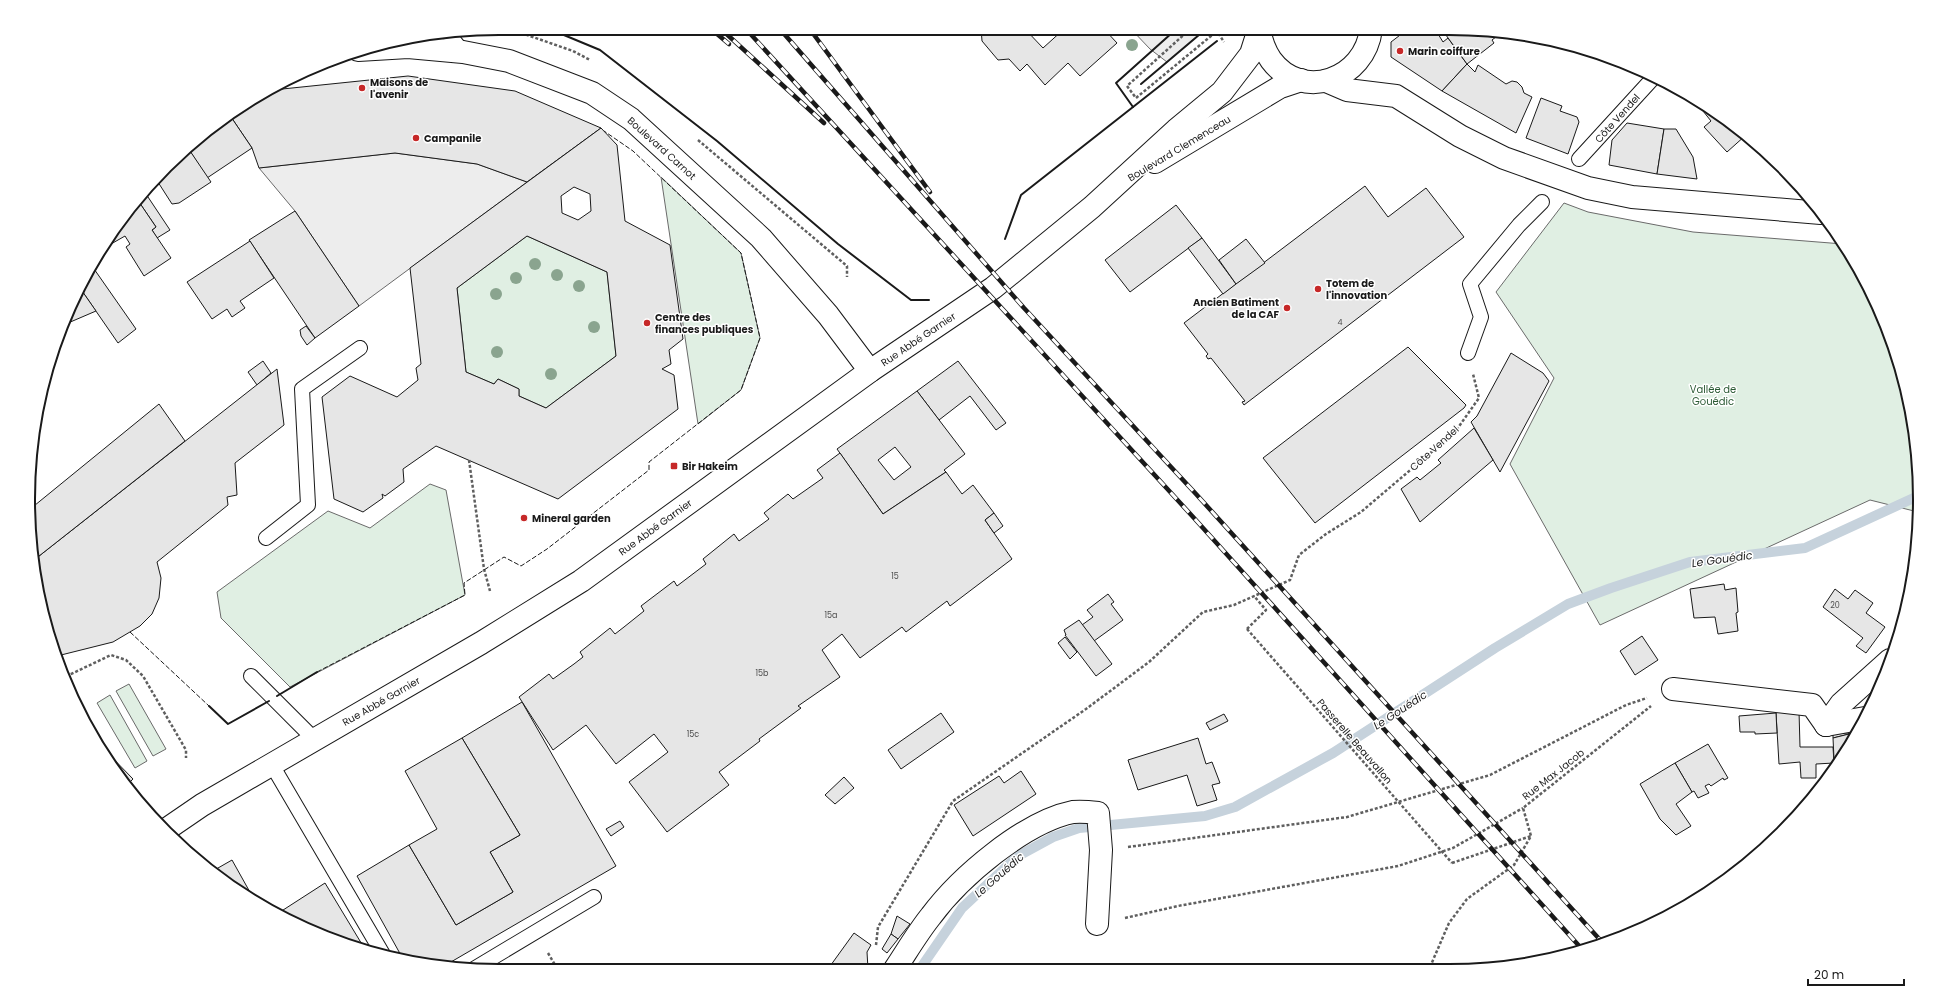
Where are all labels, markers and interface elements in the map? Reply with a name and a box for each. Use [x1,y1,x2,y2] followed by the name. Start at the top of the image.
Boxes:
[1408,44,1480,59] place label: Marin coiffure
[1395,46,1405,56] marker: Marin coiffure
[370,75,428,102] place label: Maisons de l'avenir
[357,83,367,93] marker: Maisons de l'avenir
[1591,90,1643,146] street label: Côte Vendel
[1125,112,1234,185] street label: Boulevard Clemenceau
[624,113,700,184] street label: Boulevard Carnot
[424,131,481,146] place label: Campanile
[411,133,421,143] marker: Campanile
[1326,276,1387,303] place label: Totem de l'innovation
[1313,284,1323,294] marker: Totem de l'innovation
[1193,295,1280,322] place label: Ancien Batiment de la CAF
[1282,303,1292,313] marker: Ancien Batiment de la CAF
[878,309,959,370] street label: Rue Abbé Garnier
[655,310,754,337] place label: Centre des finances publiques
[1337,317,1343,328] house number: 4
[642,318,652,328] marker: Centre des finances publiques
[1690,382,1736,409] park label: Vallée de Gouédic
[1406,422,1462,474] street label: Côte Vendel
[682,459,738,474] place label: Bir Hakeim
[669,461,679,471] marker: Bir Hakeim
[615,495,695,559] street label: Rue Abbé Garnier
[532,511,611,526] place label: Mineral garden
[519,513,529,523] marker: Mineral garden
[1691,547,1754,571] water label: Le Gouédic
[891,571,899,582] house number: 15
[1830,600,1840,611] house number: 20
[825,610,838,621] house number: 15a
[756,668,769,679] house number: 15b
[340,673,423,730] street label: Rue Abbé Garnier
[1370,686,1430,733] water label: Le Gouédic
[1313,695,1396,787] street label: Passerelle Beauvallon
[687,729,699,740] house number: 15c
[1519,745,1588,804] street label: Rue Max Jacob
[971,849,1028,901] water label: Le Gouédic
[1808,961,1904,987] scale bar
[1814,966,1844,983] text: 20 m

